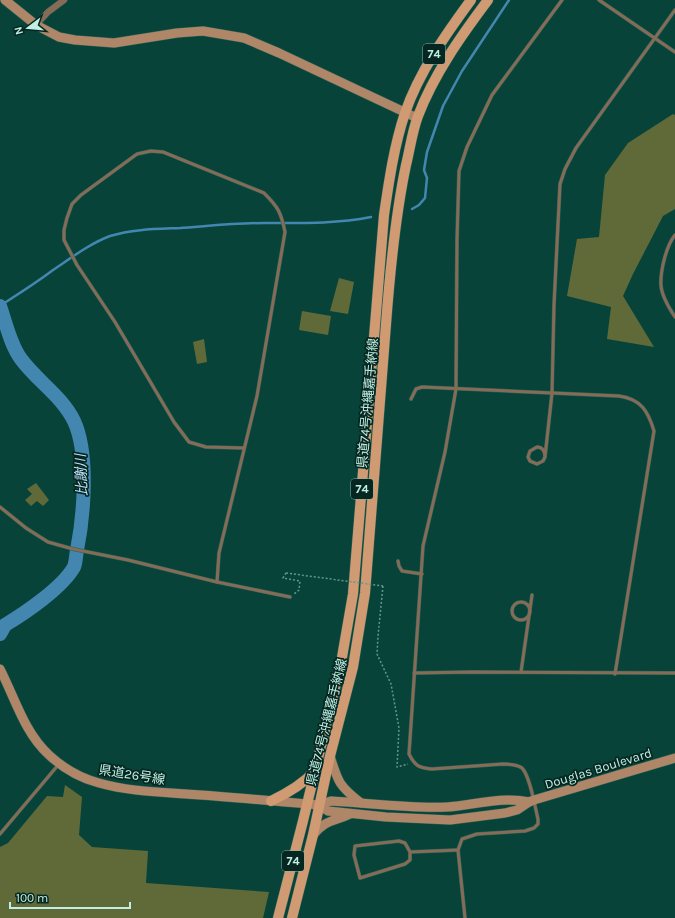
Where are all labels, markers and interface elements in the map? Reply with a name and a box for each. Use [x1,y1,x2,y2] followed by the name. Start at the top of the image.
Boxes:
[8,8,48,48] north arrow
[12,25,26,36] text: N
[423,44,445,64] road number: 74
[354,337,381,469] street label: 県道74号沖縄嘉手納線
[72,452,91,496] water label: 比謝川
[351,479,373,499] road number: 74
[303,657,350,787] street label: 県道74号沖縄嘉手納線
[543,745,653,792] street label: Douglas Boulevard
[98,762,166,787] street label: 県道26号線
[282,851,304,871] road number: 74
[10,884,130,910] scale bar
[16,891,48,905] text: 100 m

